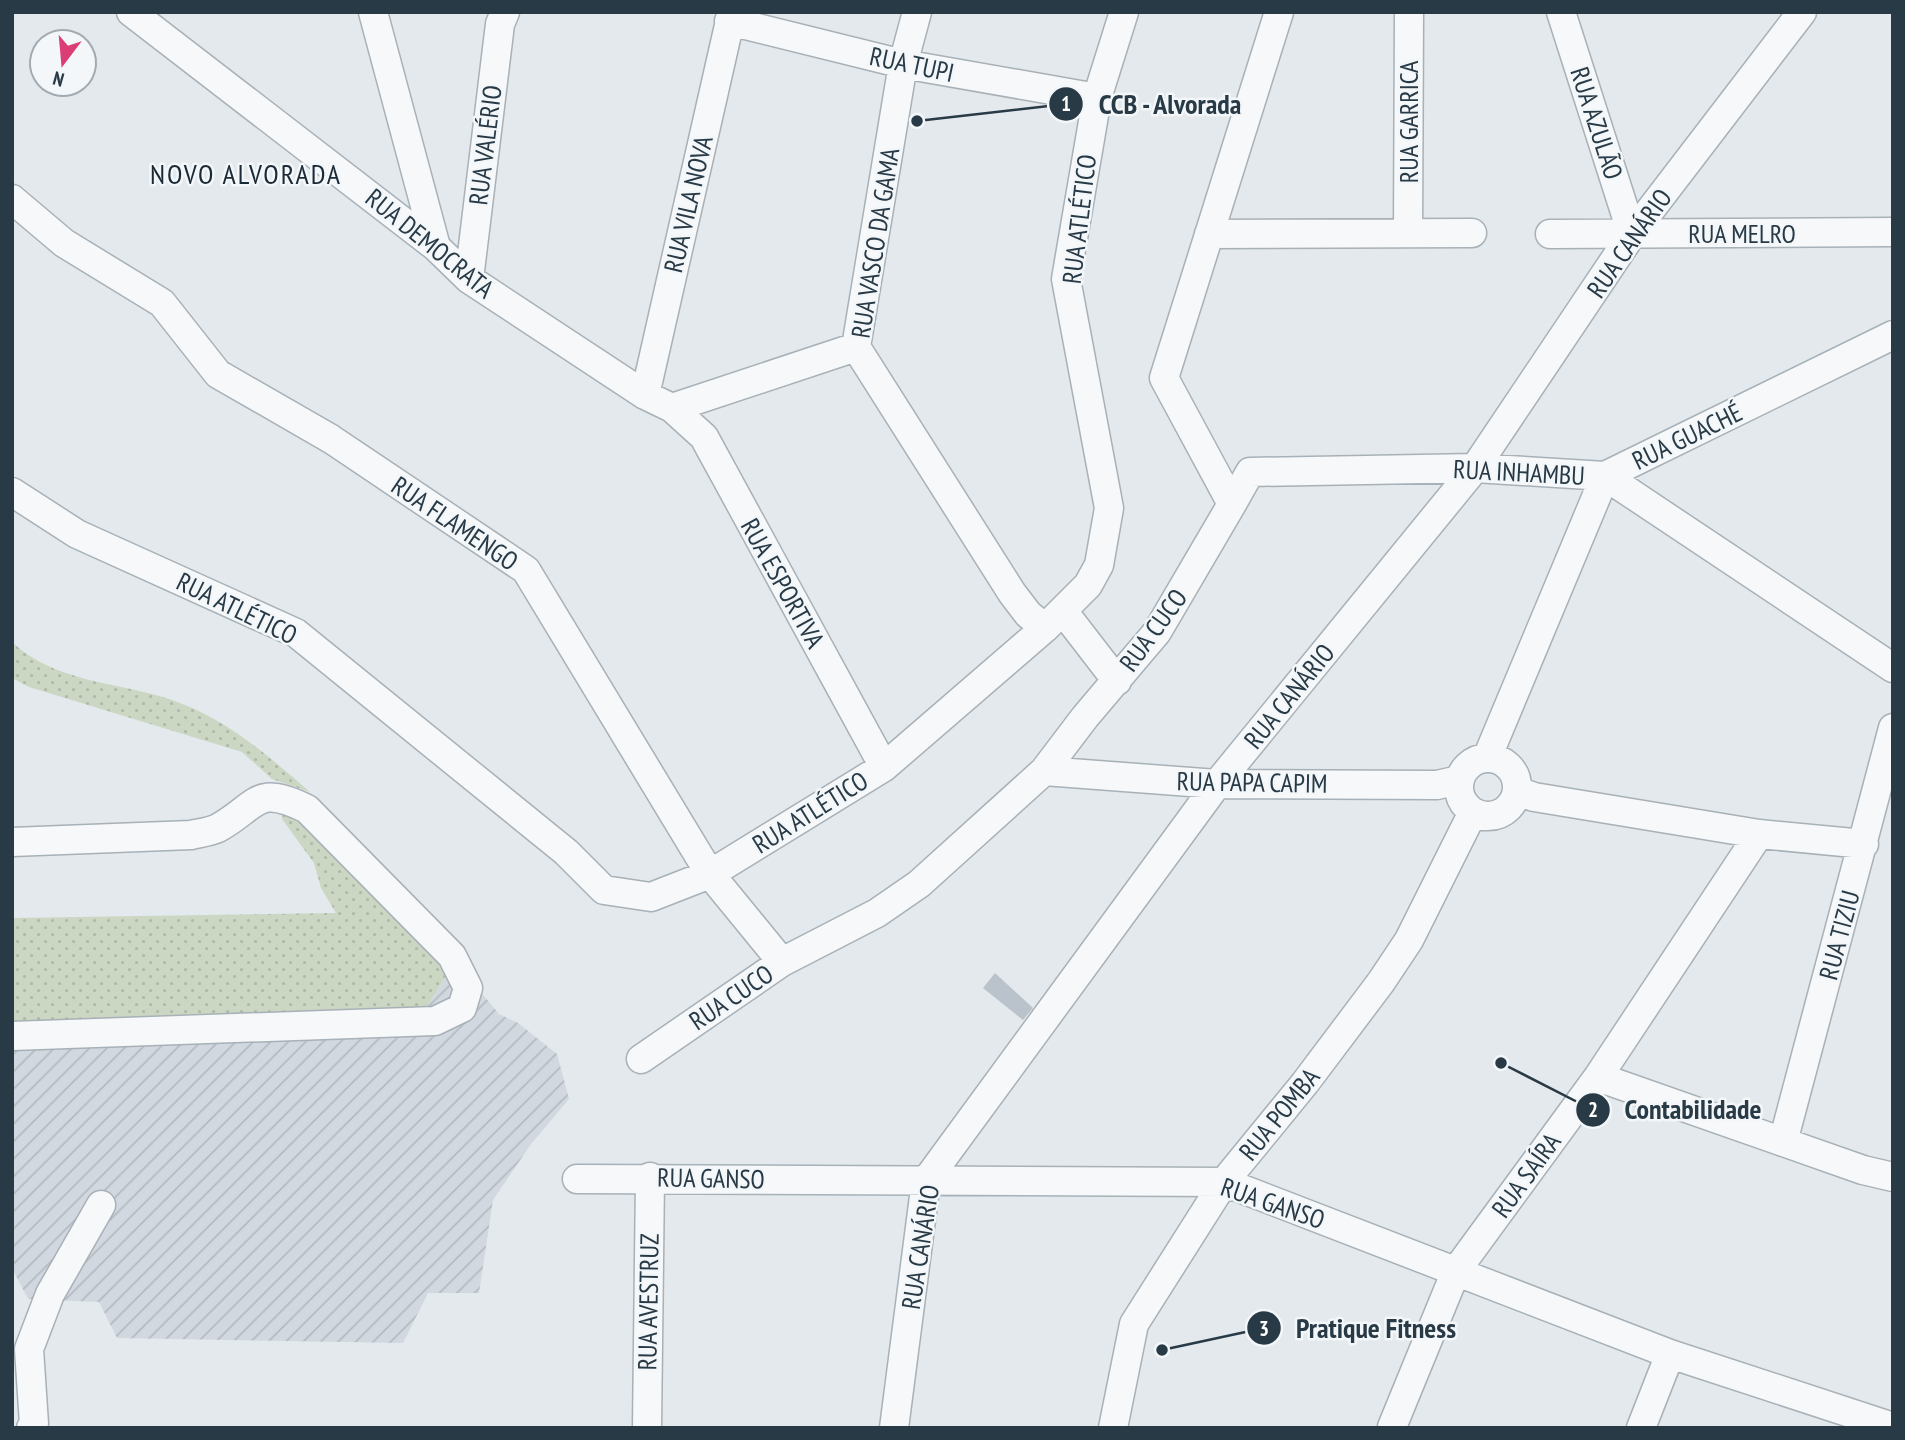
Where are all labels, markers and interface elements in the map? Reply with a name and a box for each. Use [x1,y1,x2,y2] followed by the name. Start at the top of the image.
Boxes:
[28,28,98,98] north arrow
[867,39,957,89] street label: RUA TUPI
[1392,60,1425,183] street label: RUA GARRICA
[1563,63,1631,183] street label: RUA AZULÃO
[50,66,67,92] text: N
[1048,79,1258,128] callout: CCB - Alvorada
[461,83,509,207] street label: RUA VALÉRIO
[1099,85,1241,122] text: CCB - Alvorada
[1061,90,1071,117] text: 1
[656,132,720,276] street label: RUA VILA NOVA
[844,145,906,340] street label: RUA VASCO DA GAMA
[1055,152,1103,286] street label: RUA ATLÉTICO
[150,155,342,192] district label: NOVO ALVORADA
[359,181,501,305] street label: RUA DEMOCRATA
[1579,182,1679,304] street label: RUA CANÁRIO
[1688,217,1796,250] street label: RUA MELRO
[1627,395,1747,477] street label: RUA GUACHÉ
[1452,452,1586,492] street label: RUA INHAMBU
[385,469,525,577] street label: RUA FLAMENGO
[734,512,832,654] street label: RUA ESPORTIVA
[171,565,303,651] street label: RUA ATLÉTICO
[1112,582,1194,678] street label: RUA CUCO
[1237,637,1341,755] street label: RUA CANÁRIO
[746,764,874,860] street label: RUA ATLÉTICO
[1176,764,1328,800] street label: RUA PAPA CAPIM
[1811,887,1867,983] street label: RUA TIZIU
[683,957,779,1037] street label: RUA CUCO
[1232,1060,1327,1167] street label: RUA POMBA
[1576,1085,1776,1134] callout: Contabilidade
[1624,1090,1762,1127] text: Contabilidade
[1588,1096,1598,1123] text: 2
[1484,1126,1568,1224] street label: RUA SAÍRA
[657,1161,765,1195] street label: RUA GANSO
[1217,1170,1329,1236] street label: RUA GANSO
[894,1182,946,1312] street label: RUA CANÁRIO
[630,1233,666,1371] street label: RUA AVESTRUZ
[1247,1304,1470,1353] callout: Pratique Fitness
[1296,1309,1456,1346] text: Pratique Fitness
[1259,1315,1269,1342] text: 3

